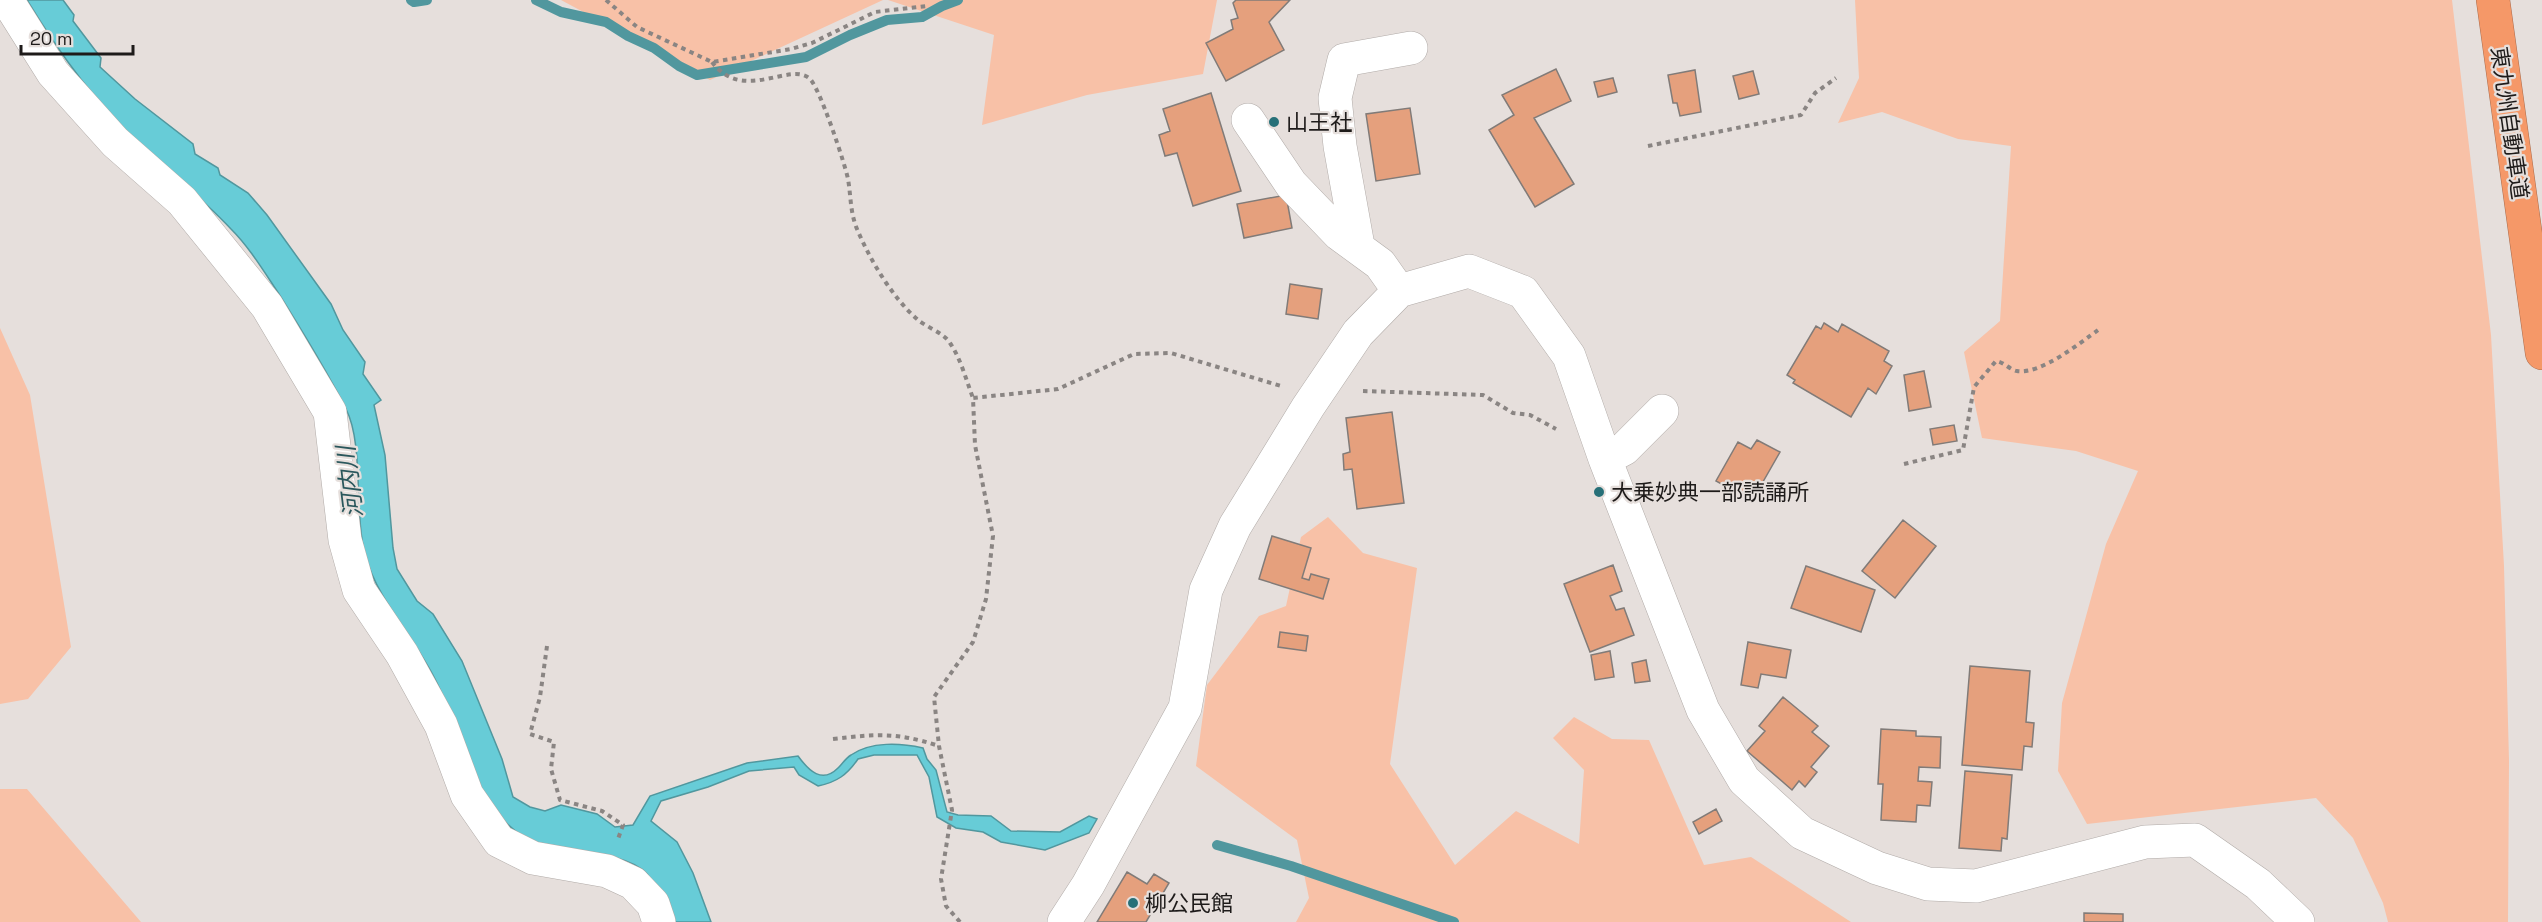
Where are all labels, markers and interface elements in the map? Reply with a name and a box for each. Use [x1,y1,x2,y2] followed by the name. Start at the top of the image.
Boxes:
[21,18,134,56] scale bar
[30,27,73,50] text: 20 m
[2485,45,2535,201] street label: 東九州自動車道
[1286,108,1352,136] place label: 山王社
[1267,115,1281,129] marker: 山王社
[329,441,369,520] water label: 河内川
[1611,478,1809,506] place label: 大乗妙典一部読誦所
[1592,485,1606,499] marker: 大乗妙典一部読誦所
[1145,889,1233,917] place label: 柳公民館
[1126,896,1140,910] marker: 柳公民館

